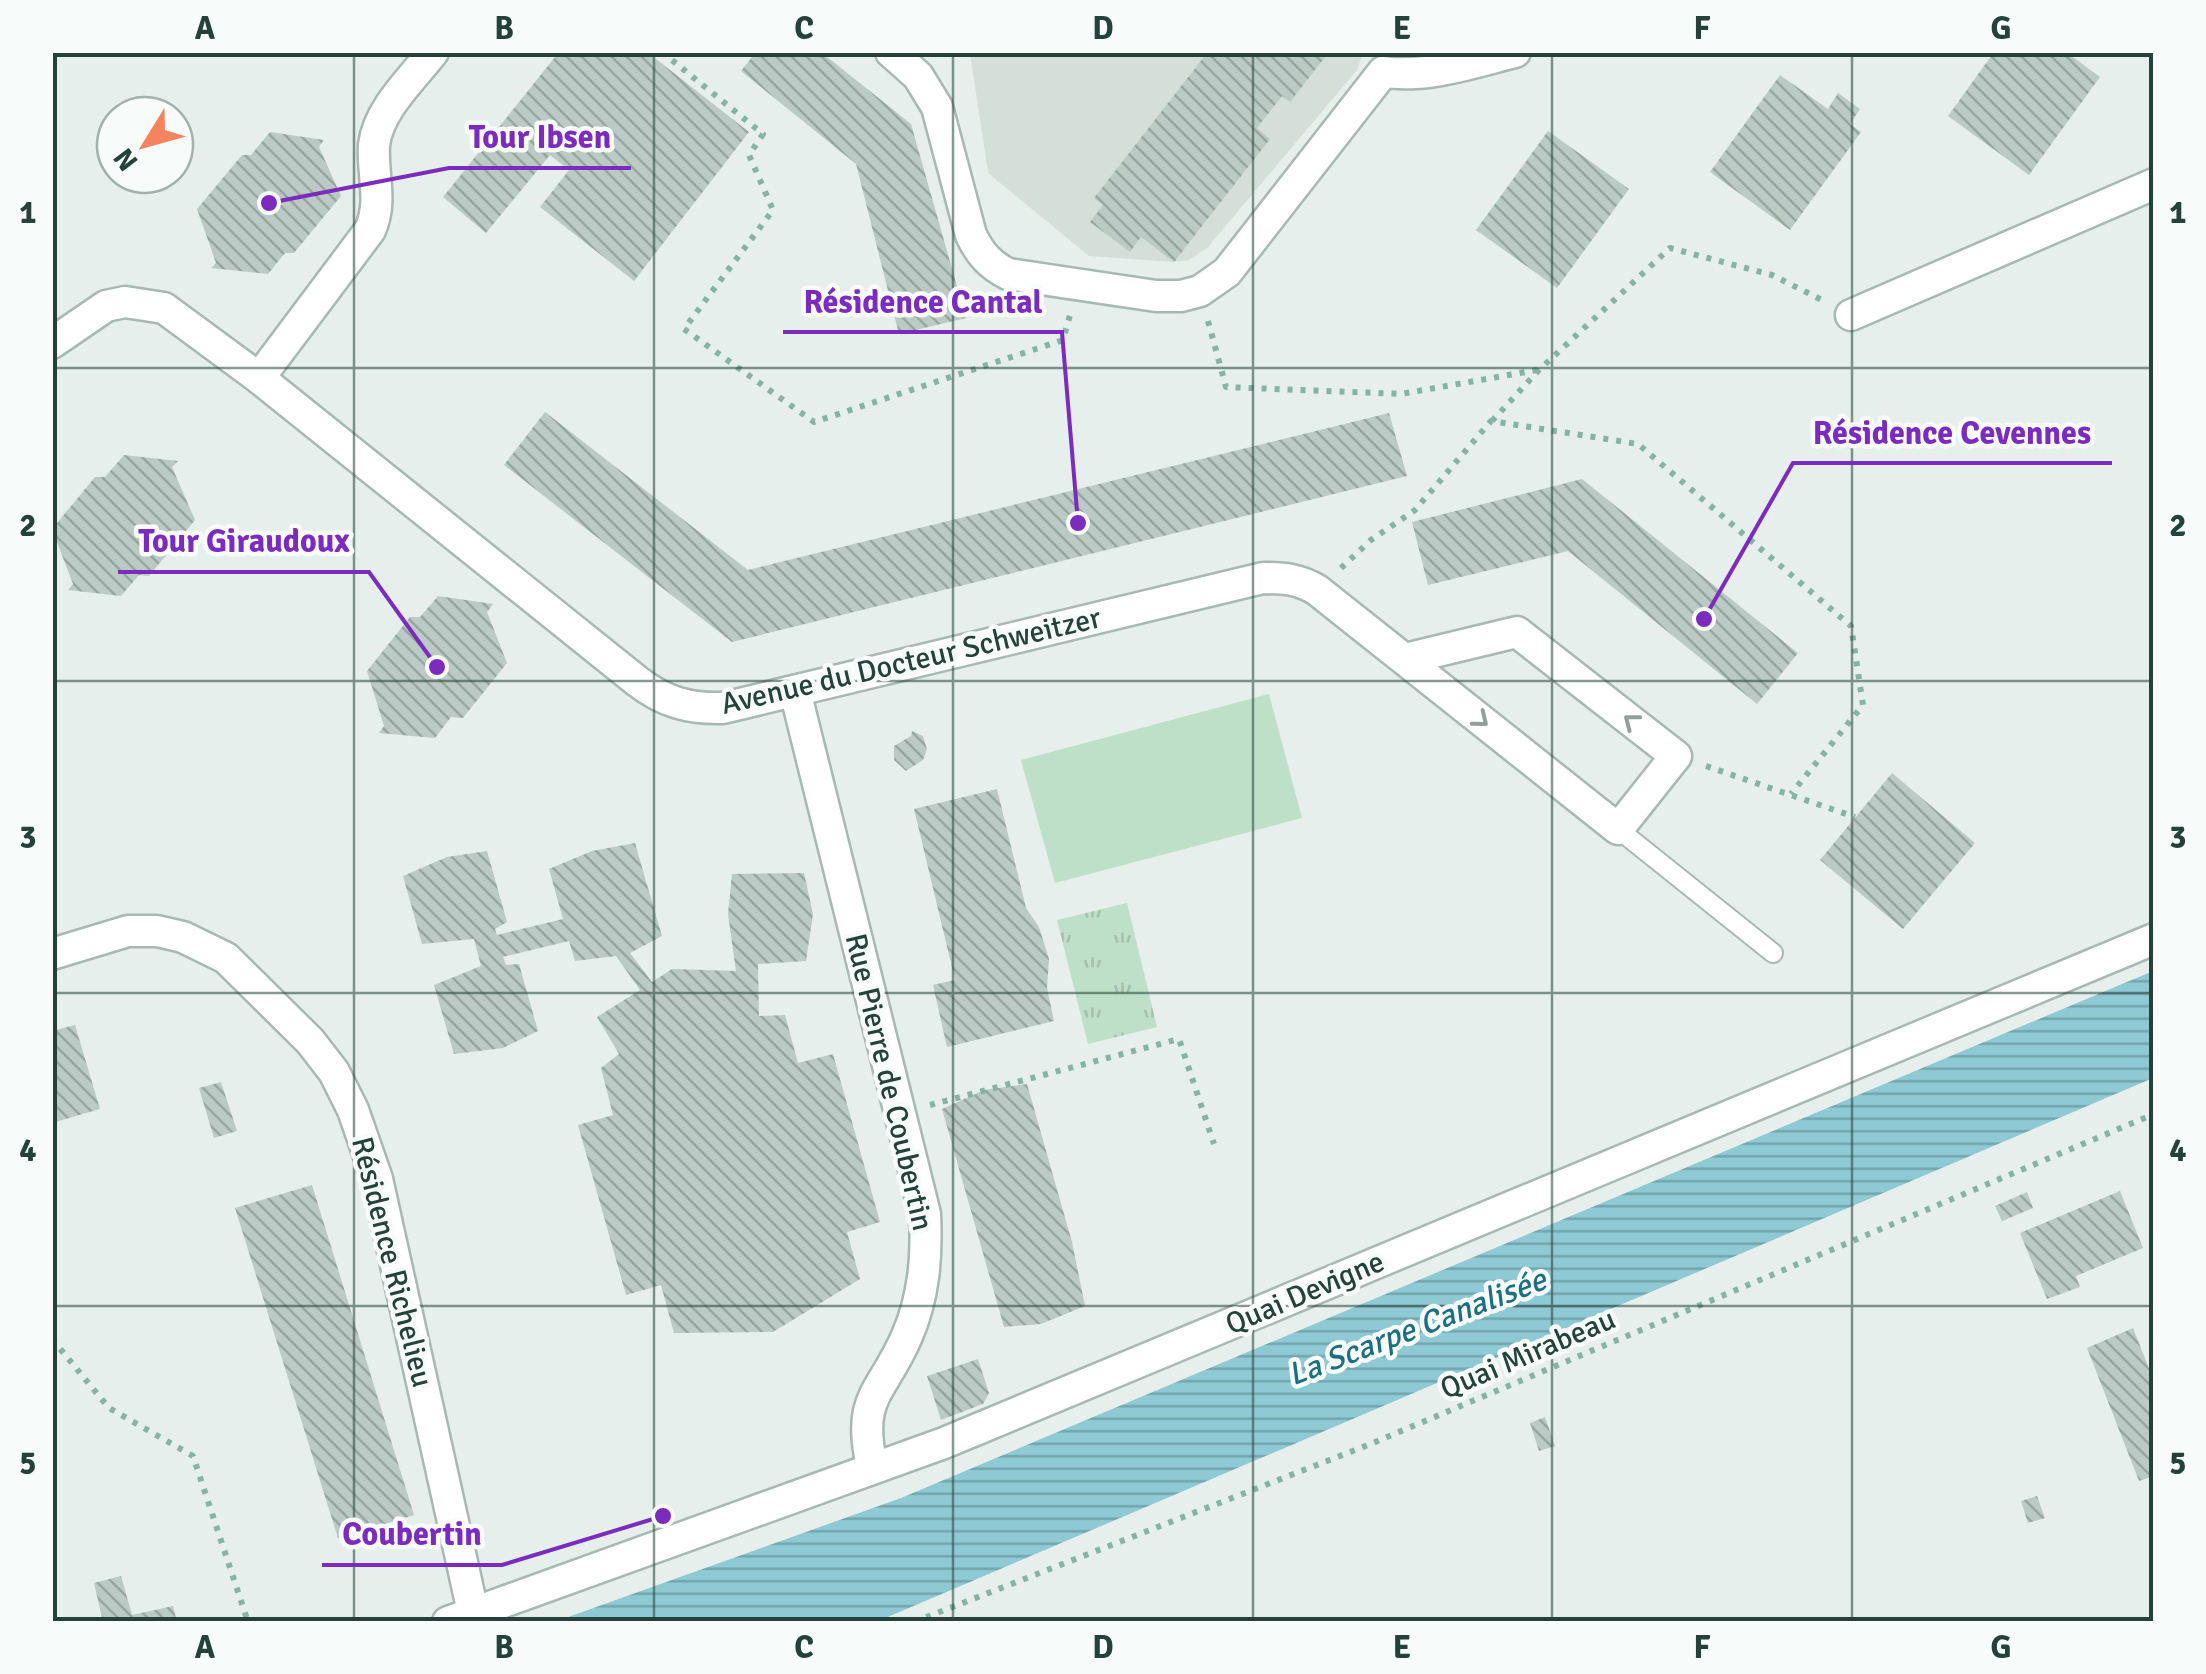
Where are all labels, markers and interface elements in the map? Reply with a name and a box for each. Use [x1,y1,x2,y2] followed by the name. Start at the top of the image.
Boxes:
[195,9,216,48] text: A
[494,9,514,48] text: B
[794,9,814,48] text: C
[1092,9,1114,48] text: D
[1393,9,1411,48] text: E
[1693,9,1711,48] text: F
[1991,9,2011,48] text: G
[95,95,195,195] north arrow
[449,106,631,168] callout: Tour Ibsen
[469,118,611,157] text: Tour Ibsen
[106,141,145,177] text: N
[19,193,37,232] text: 1
[2169,193,2187,232] text: 1
[783,270,1062,332] callout: Résidence Cantal
[803,283,1043,322] text: Résidence Cantal
[1793,401,2112,463] callout: Résidence Cevennes
[1813,414,2091,453] text: Résidence Cevennes
[19,506,37,545] text: 2
[2169,506,2187,545] text: 2
[118,510,369,572] callout: Tour Giraudoux
[138,522,350,561] text: Tour Giraudoux
[717,599,1105,723] street label: Avenue du Docteur Schweitzer
[1470,708,1488,726] one-way arrow
[1624,715,1642,733] one-way arrow
[19,818,37,857] text: 3
[2169,818,2187,857] text: 3
[837,930,941,1234] street label: Rue Pierre de Coubertin
[19,1131,37,1170] text: 4
[2169,1131,2187,1170] text: 4
[343,1133,441,1391] street label: Résidence Richelieu
[1220,1243,1390,1343] street label: Quai Devigne
[1282,1259,1553,1394] water label: La Scarpe Canalisée
[1435,1300,1621,1408] street label: Quai Mirabeau
[19,1444,37,1483] text: 5
[2169,1444,2187,1483] text: 5
[322,1503,502,1565] callout: Coubertin
[342,1515,482,1554] text: Coubertin
[195,1628,216,1667] text: A
[494,1628,514,1667] text: B
[794,1628,814,1667] text: C
[1092,1628,1114,1667] text: D
[1393,1628,1411,1667] text: E
[1693,1628,1711,1667] text: F
[1991,1628,2011,1667] text: G

